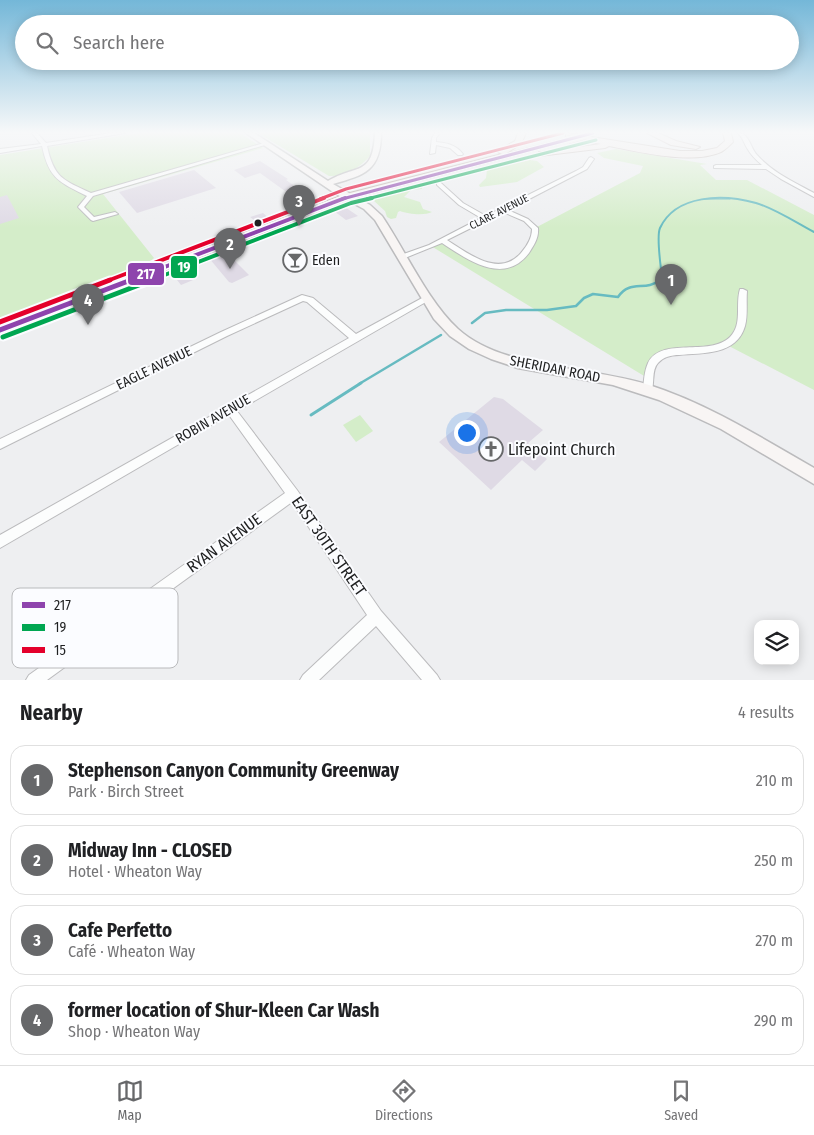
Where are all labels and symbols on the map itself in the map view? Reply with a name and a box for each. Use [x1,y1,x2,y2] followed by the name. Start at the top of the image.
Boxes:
[283,185,315,226] pin: 3
[467,192,531,232] street label: CLARE AVENUE
[253,218,263,228] unlabelled marker
[214,228,246,269] pin: 2
[282,247,308,273] bar icon: Eden
[312,252,340,269] place label: Eden
[170,255,198,279] line badge: 19
[177,259,191,276] text: 19
[127,262,165,286] line badge: 217
[655,264,687,305] pin: 1
[136,266,155,283] text: 217
[72,284,104,325] pin: 4
[113,342,195,394] street label: EAGLE AVENUE
[508,352,602,386] street label: SHERIDAN ROAD
[173,391,254,447] street label: ROBIN AVENUE
[454,420,480,446] your location
[478,436,504,462] church icon: Lifepoint Church
[508,440,615,459] place label: Lifepoint Church
[288,493,371,600] street label: EAST 30TH STREET
[183,509,265,577] street label: RYAN AVENUE
[12,588,178,668] legend
[54,597,71,614] text: 217
[54,619,66,636] text: 19
[54,642,66,659] text: 15

